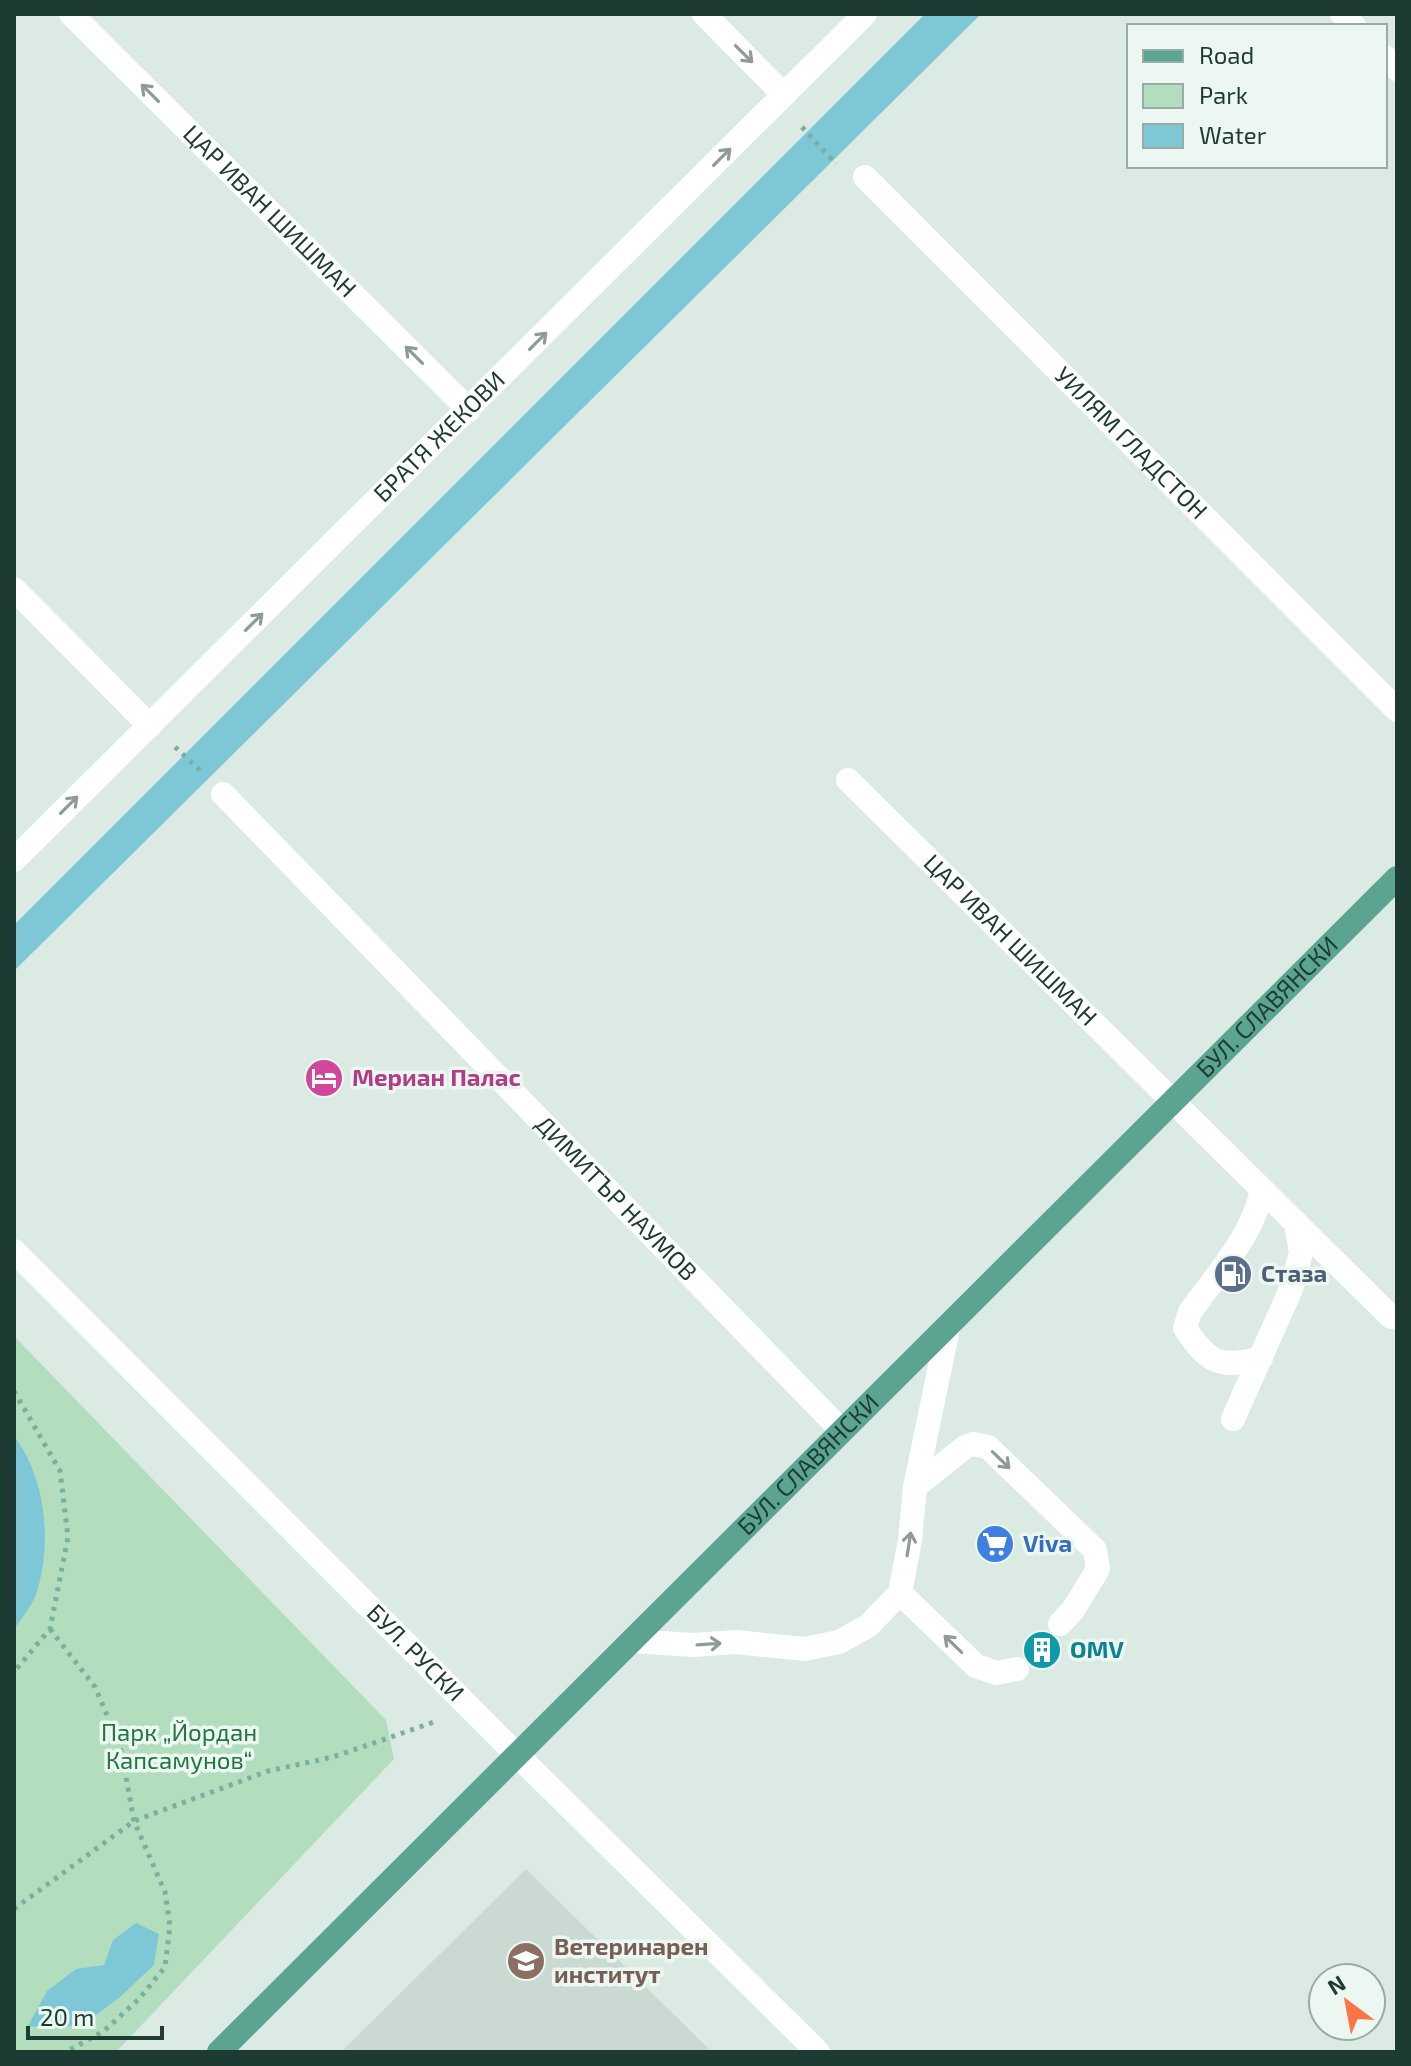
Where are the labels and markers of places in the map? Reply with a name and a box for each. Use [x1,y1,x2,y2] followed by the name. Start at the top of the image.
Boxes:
[303,1057,345,1099] hotel icon: Мериан Палас
[352,1062,521,1091] place label: Мериан Палас
[1212,1253,1254,1295] fuel station icon: Стаза
[1261,1258,1327,1287] place label: Стаза
[974,1523,1016,1565] supermarket icon: Viva
[1023,1528,1072,1557] place label: Viva
[1021,1629,1063,1671] building icon: OMV
[1070,1634,1124,1663] place label: OMV
[554,1931,708,1988] place label: Ветеринарен институт
[505,1940,547,1982] school or university icon: Ветеринарен институт

